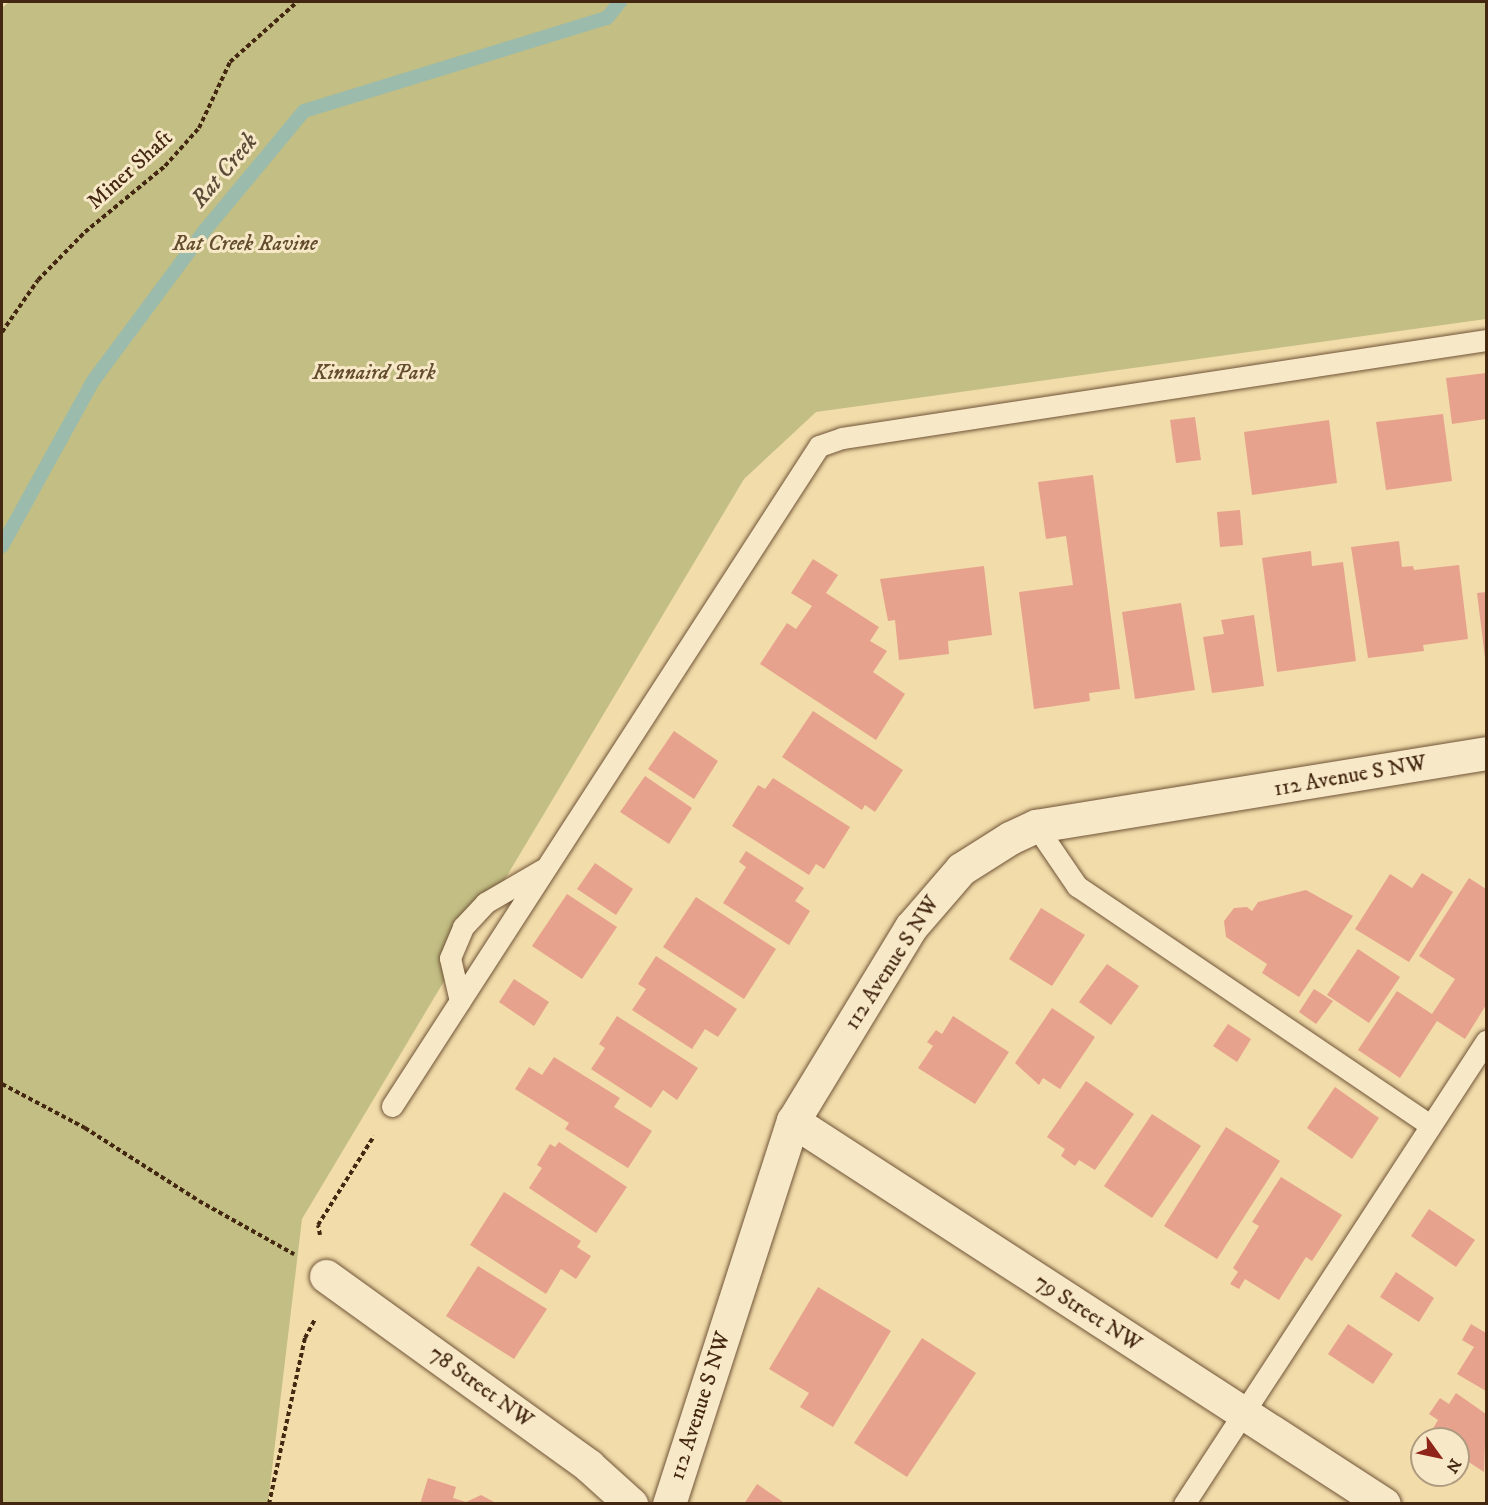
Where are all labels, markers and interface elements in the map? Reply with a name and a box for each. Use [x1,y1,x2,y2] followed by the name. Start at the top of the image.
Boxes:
[82,125,178,215] street label: Miner Shaft
[186,128,264,214] water label: Rat Creek
[173,231,317,257] park label: Rat Creek Ravine
[312,360,436,386] park label: Kinnaird Park
[1272,750,1428,802] street label: 112 Avenue S NW
[839,891,945,1035] street label: 112 Avenue S NW
[1030,1269,1146,1357] street label: 79 Street NW
[664,1329,736,1483] street label: 112 Avenue S NW
[424,1340,538,1434] street label: 78 Street NW
[1410,1427,1470,1487] north arrow
[1441,1455,1465,1477] text: N

